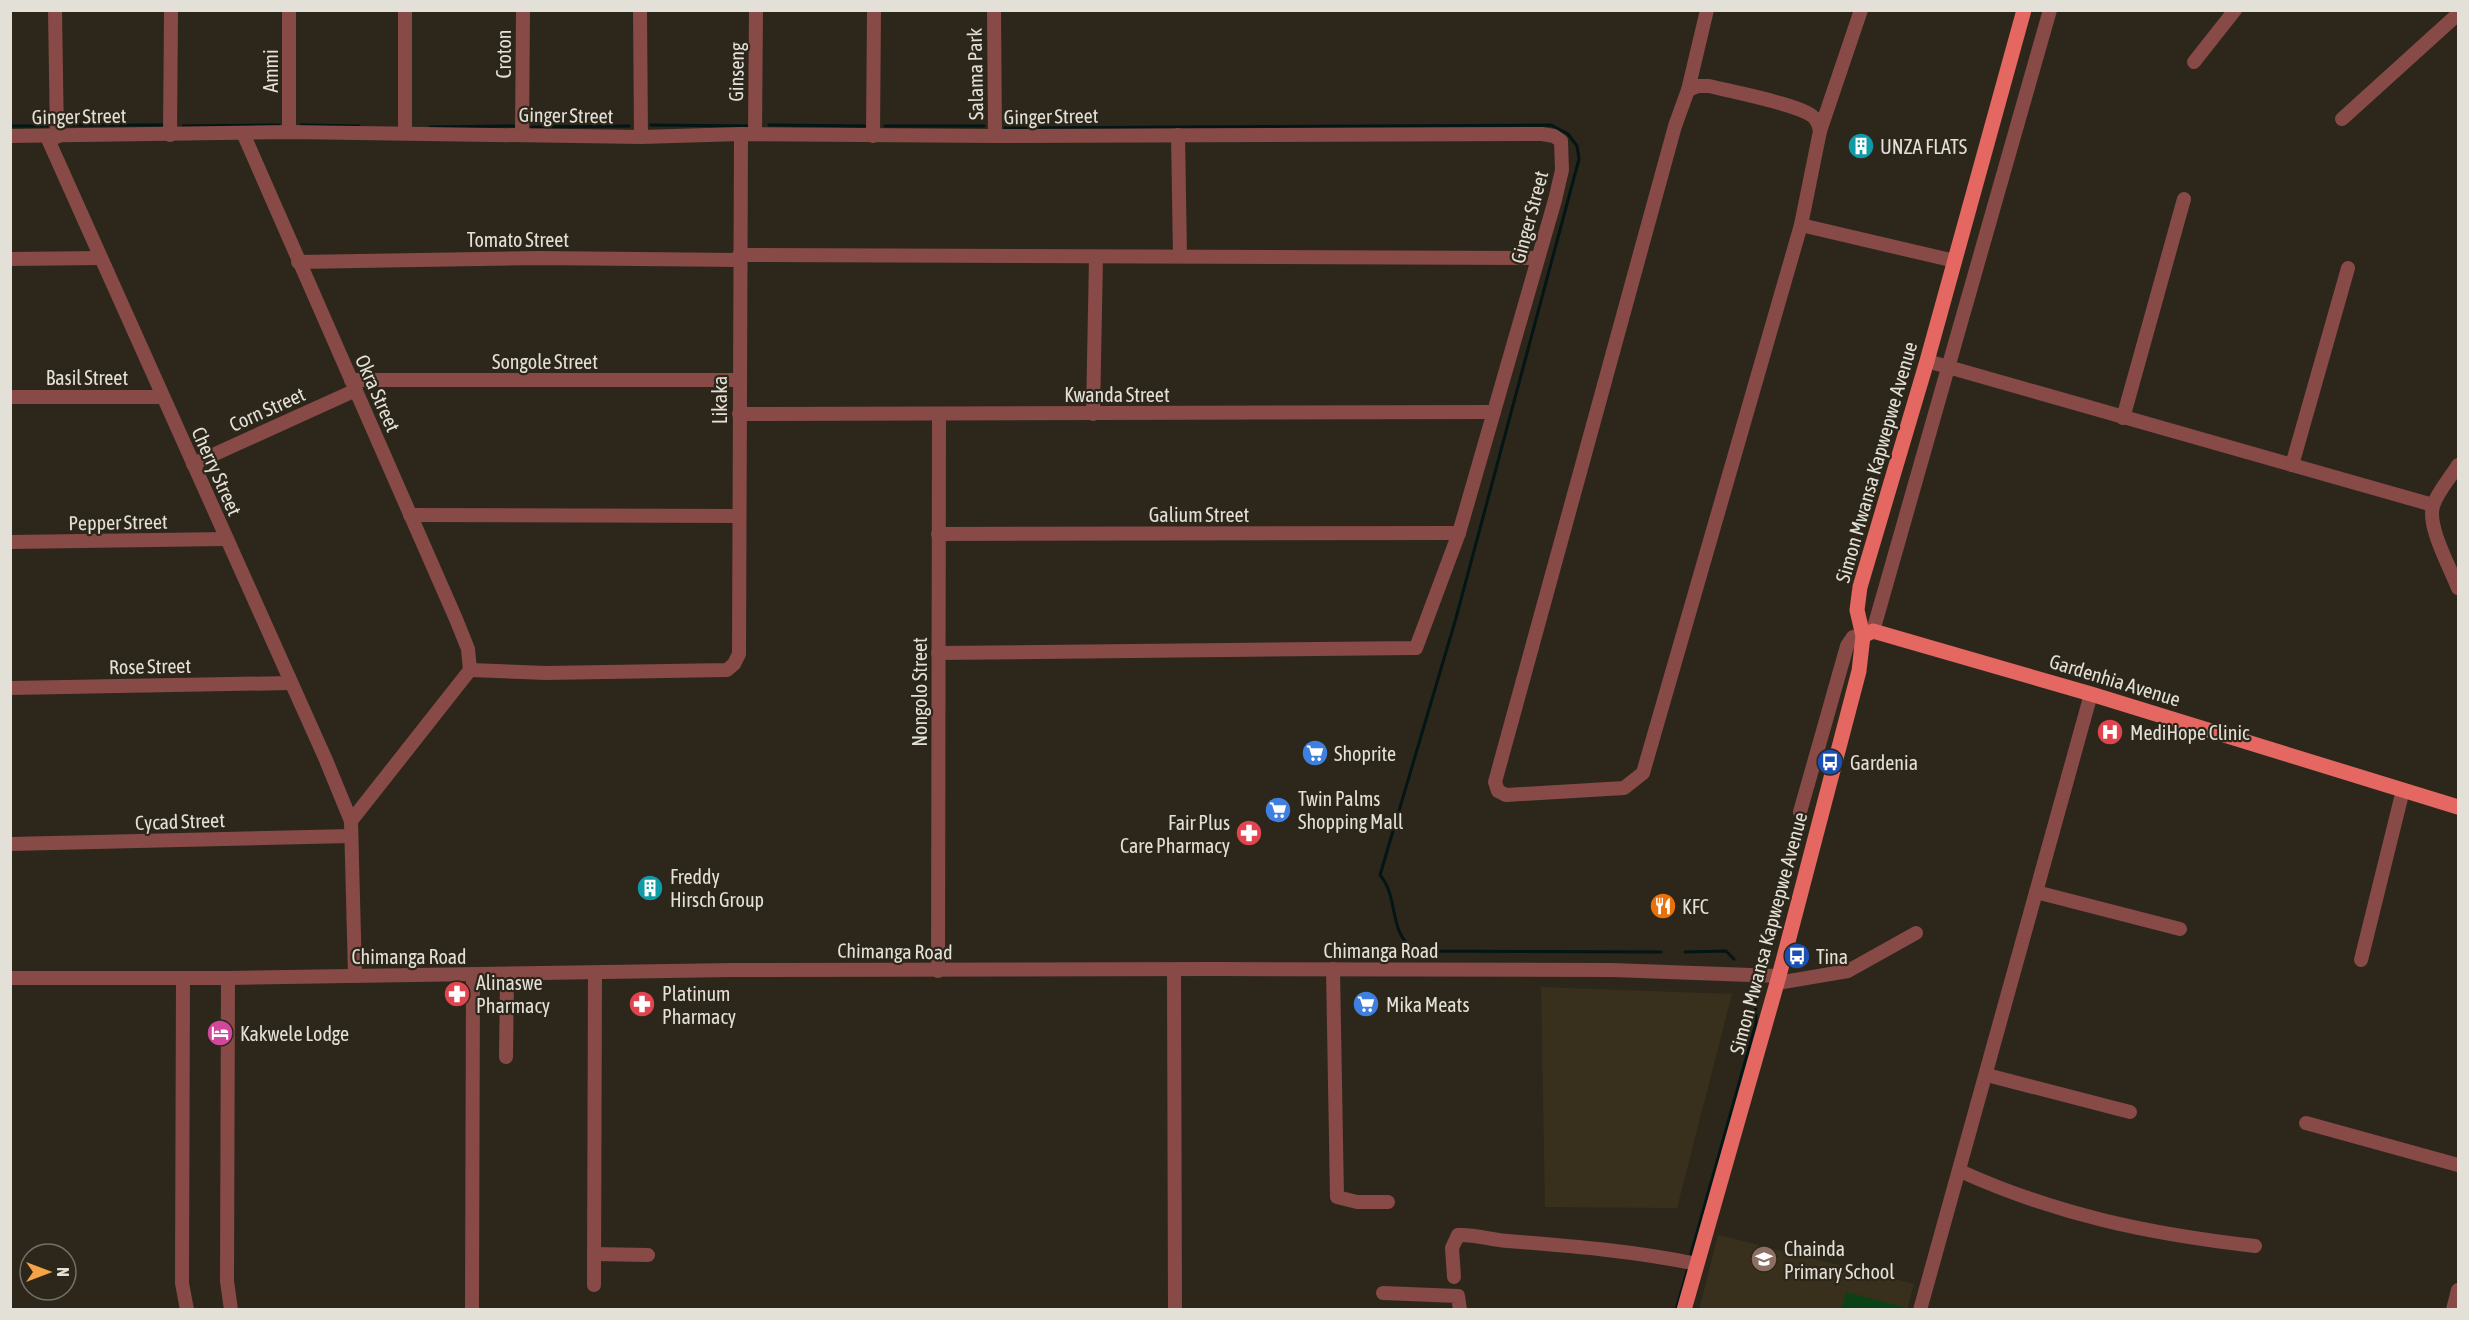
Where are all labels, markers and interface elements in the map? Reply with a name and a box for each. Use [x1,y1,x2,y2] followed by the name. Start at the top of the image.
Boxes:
[963,28,987,120] street label: Salama Park
[492,30,515,78] street label: Croton
[724,42,748,102] street label: Ginseng
[259,49,282,93] street label: Ammi
[518,103,614,127] street label: Ginger Street
[31,104,127,128] street label: Ginger Street
[1003,104,1099,128] street label: Ginger Street
[1846,131,1876,161] building icon: UNZA FLATS
[1880,135,1967,158] place label: UNZA FLATS
[1506,168,1552,266] street label: Ginger Street
[467,228,569,251] street label: Tomato Street
[1831,339,1921,585] street label: Simon Mwansa Kapwepwe Avenue
[492,350,598,373] street label: Songole Street
[351,351,405,435] street label: Okra Street
[46,366,128,389] street label: Basil Street
[708,376,731,424] street label: Likaka
[225,382,309,436] street label: Corn Street
[1064,383,1170,406] street label: Kwanda Street
[187,423,247,519] street label: Cherry Street
[1149,503,1249,526] street label: Galium Street
[68,510,168,534] street label: Pepper Street
[908,637,931,747] street label: Nongolo Street
[2047,649,2183,711] street label: Gardenhia Avenue
[109,654,192,678] street label: Rose Street
[2095,717,2125,747] hospital icon: MediHope Clinic
[2130,721,2250,744] place label: MediHope Clinic
[1300,738,1330,768] supermarket icon: Shoprite
[1334,742,1396,765] place label: Shoprite
[1815,747,1845,777] bus stop icon: Gardenia
[1850,751,1918,774] place label: Gardenia
[1298,787,1404,833] place label: Twin Palms Shopping Mall
[1263,795,1293,825] supermarket icon: Twin Palms Shopping Mall
[135,808,226,834] street label: Cycad Street
[1725,810,1811,1056] street label: Simon Mwansa Kapwepwe Avenue
[1120,811,1230,857] place label: Fair Plus Care Pharmacy
[1234,818,1264,848] pharmacy icon: Fair Plus Care Pharmacy
[670,865,764,911] place label: Freddy Hirsch Group
[635,873,665,903] building icon: Freddy Hirsch Group
[1648,891,1678,921] restaurant icon: KFC
[1682,895,1709,918] place label: KFC
[837,938,953,964] street label: Chimanga Road
[1323,939,1439,962] street label: Chimanga Road
[1782,941,1812,971] bus stop icon: Tina
[351,945,467,968] street label: Chimanga Road
[1816,945,1848,968] place label: Tina
[476,971,550,1017] place label: Alinaswe Pharmacy
[442,979,472,1009] pharmacy icon: Alinaswe Pharmacy
[662,982,736,1028] place label: Platinum Pharmacy
[627,989,657,1019] pharmacy icon: Platinum Pharmacy
[1351,989,1381,1019] supermarket icon: Mika Meats
[1386,993,1469,1016] place label: Mika Meats
[205,1018,235,1048] hotel icon: Kakwele Lodge
[240,1022,349,1045] place label: Kakwele Lodge
[1784,1237,1895,1283] place label: Chainda Primary School
[18,1242,78,1302] north arrow
[1749,1244,1779,1274] school or university icon: Chainda Primary School
[54,1267,72,1277] text: N

